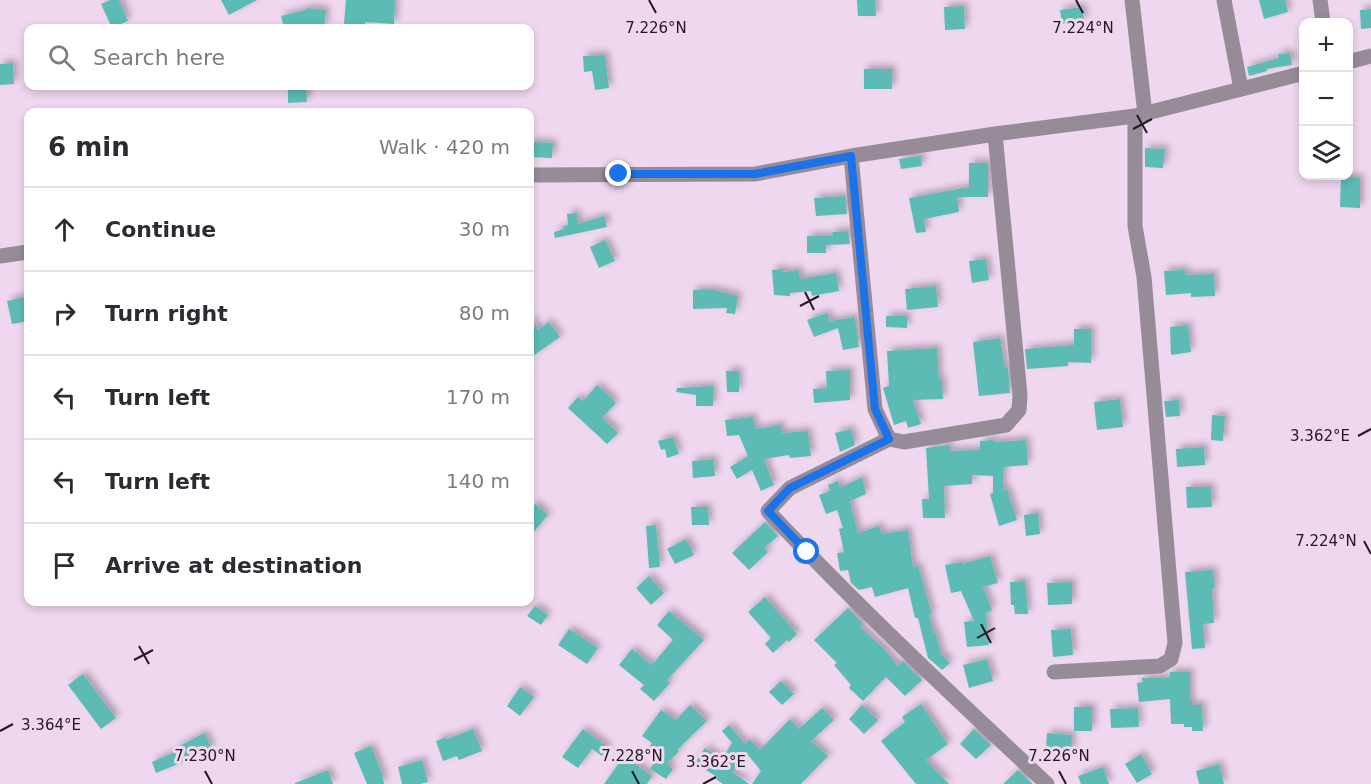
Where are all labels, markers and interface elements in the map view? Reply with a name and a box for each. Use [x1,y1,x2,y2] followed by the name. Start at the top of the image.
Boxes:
[1299,18,1353,180] map controls
[1299,18,1353,72] button: +
[625,19,687,37] text: 7.226°N
[1052,19,1114,37] text: 7.224°N
[24,24,534,90] search box
[45,41,78,74] icon: search
[93,45,225,70] text: Search here
[1299,72,1353,126] button: −
[1299,126,1353,180] button: layers
[48,132,130,162] text: 6 min
[379,135,510,159] text: Walk · 420 m
[605,160,631,186] route end
[48,213,81,246] icon: ahead
[105,217,216,242] text: Continue
[459,217,510,241] text: 30 m
[48,297,81,330] icon: right
[105,301,228,326] text: Turn right
[459,301,510,325] text: 80 m
[48,381,81,414] icon: left
[105,385,210,410] text: Turn left
[446,385,510,409] text: 170 m
[1290,427,1350,445] text: 3.362°E
[48,465,81,498] icon: left
[105,469,210,494] text: Turn left
[446,469,510,493] text: 140 m
[1295,532,1357,550] text: 7.224°N
[793,538,819,564] route start
[48,549,81,582] icon: arrive
[105,553,362,578] text: Arrive at destination
[21,716,81,734] text: 3.364°E
[174,747,236,765] text: 7.230°N
[601,747,663,765] text: 7.228°N
[1028,747,1090,765] text: 7.226°N
[686,753,746,771] text: 3.362°E

